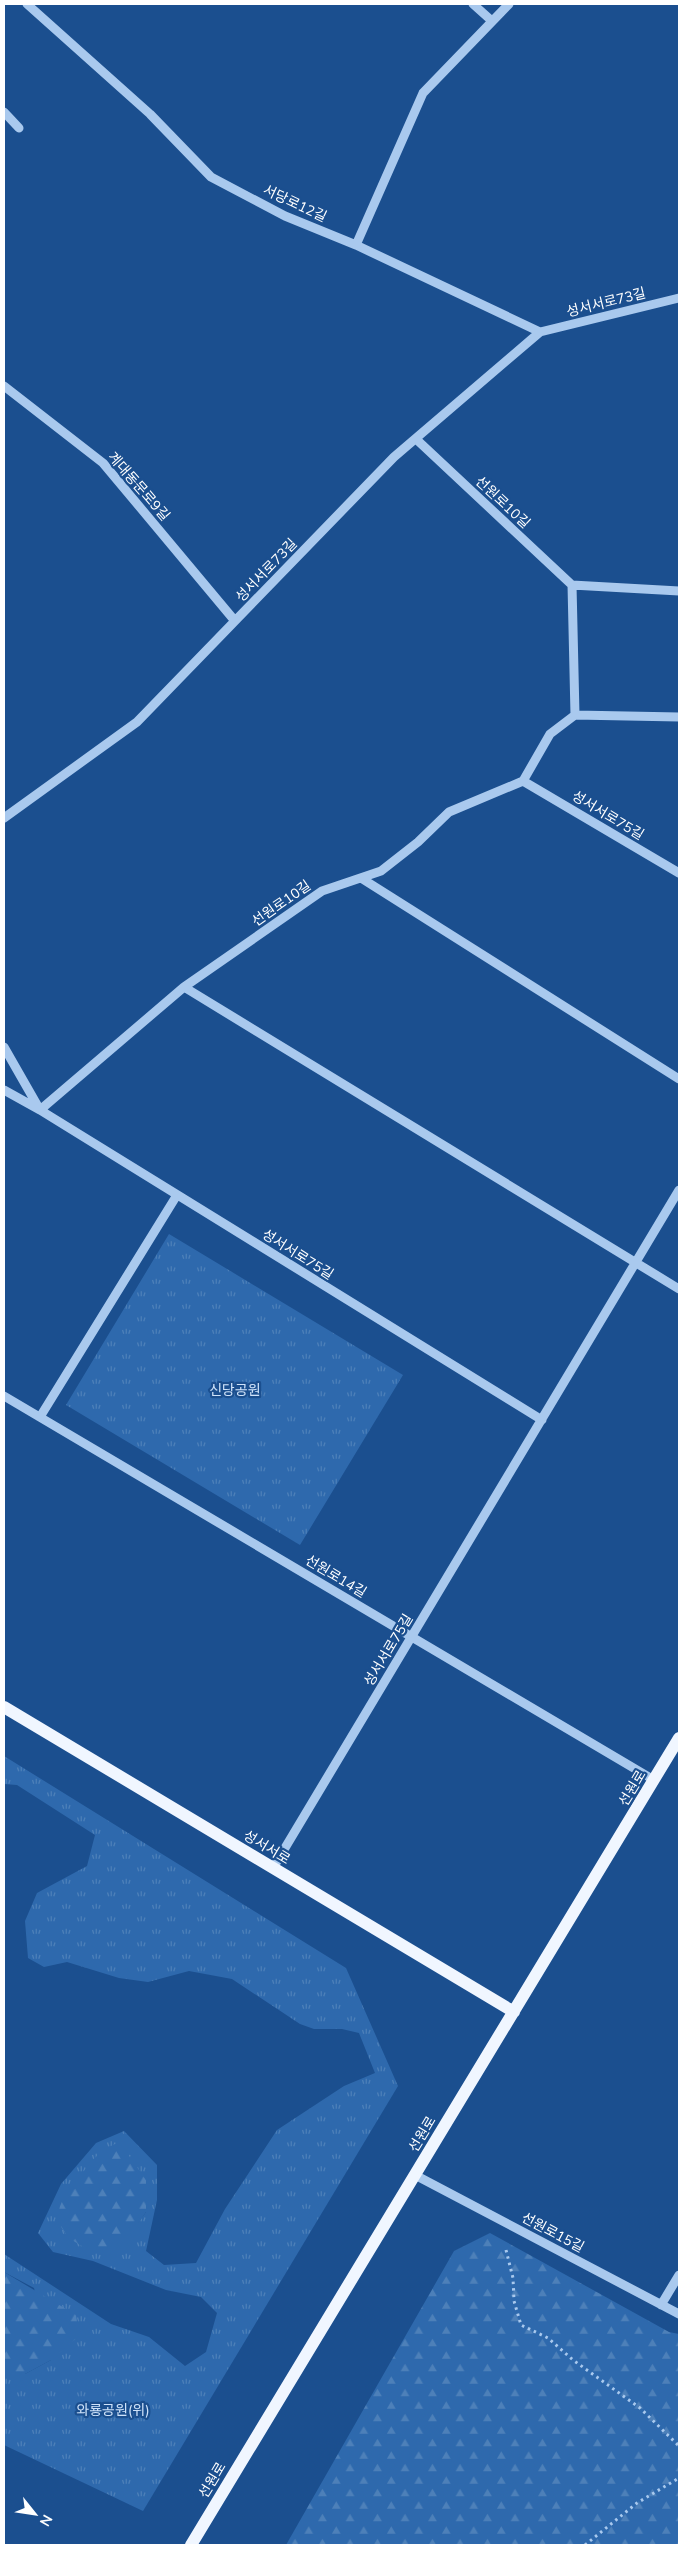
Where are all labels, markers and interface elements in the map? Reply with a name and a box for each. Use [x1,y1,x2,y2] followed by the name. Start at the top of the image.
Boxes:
[260,180,330,227] street label: 서당로12길
[564,283,648,322] street label: 성서서로73길
[103,448,174,525] street label: 계대동문로9길
[471,472,534,533] street label: 선원로10길
[231,535,301,606] street label: 성서서로73길
[568,786,647,844] street label: 성서서로75길
[248,876,315,931] street label: 선원로10길
[258,1225,337,1284] street label: 성서서로75길
[209,1381,261,1400] park label: 신당공원
[302,1551,370,1602] street label: 선원로14길
[359,1611,417,1690] street label: 성서서로75길
[614,1767,651,1810] street label: 선원로
[240,1826,294,1869] street label: 성서서로
[404,2113,441,2156] street label: 선원로
[518,2208,587,2257] street label: 선원로15길
[76,2401,150,2420] park label: 와룡공원(위)
[194,2459,231,2502] street label: 선원로
[10,2489,60,2539] north arrow
[35,2511,57,2530] text: N

